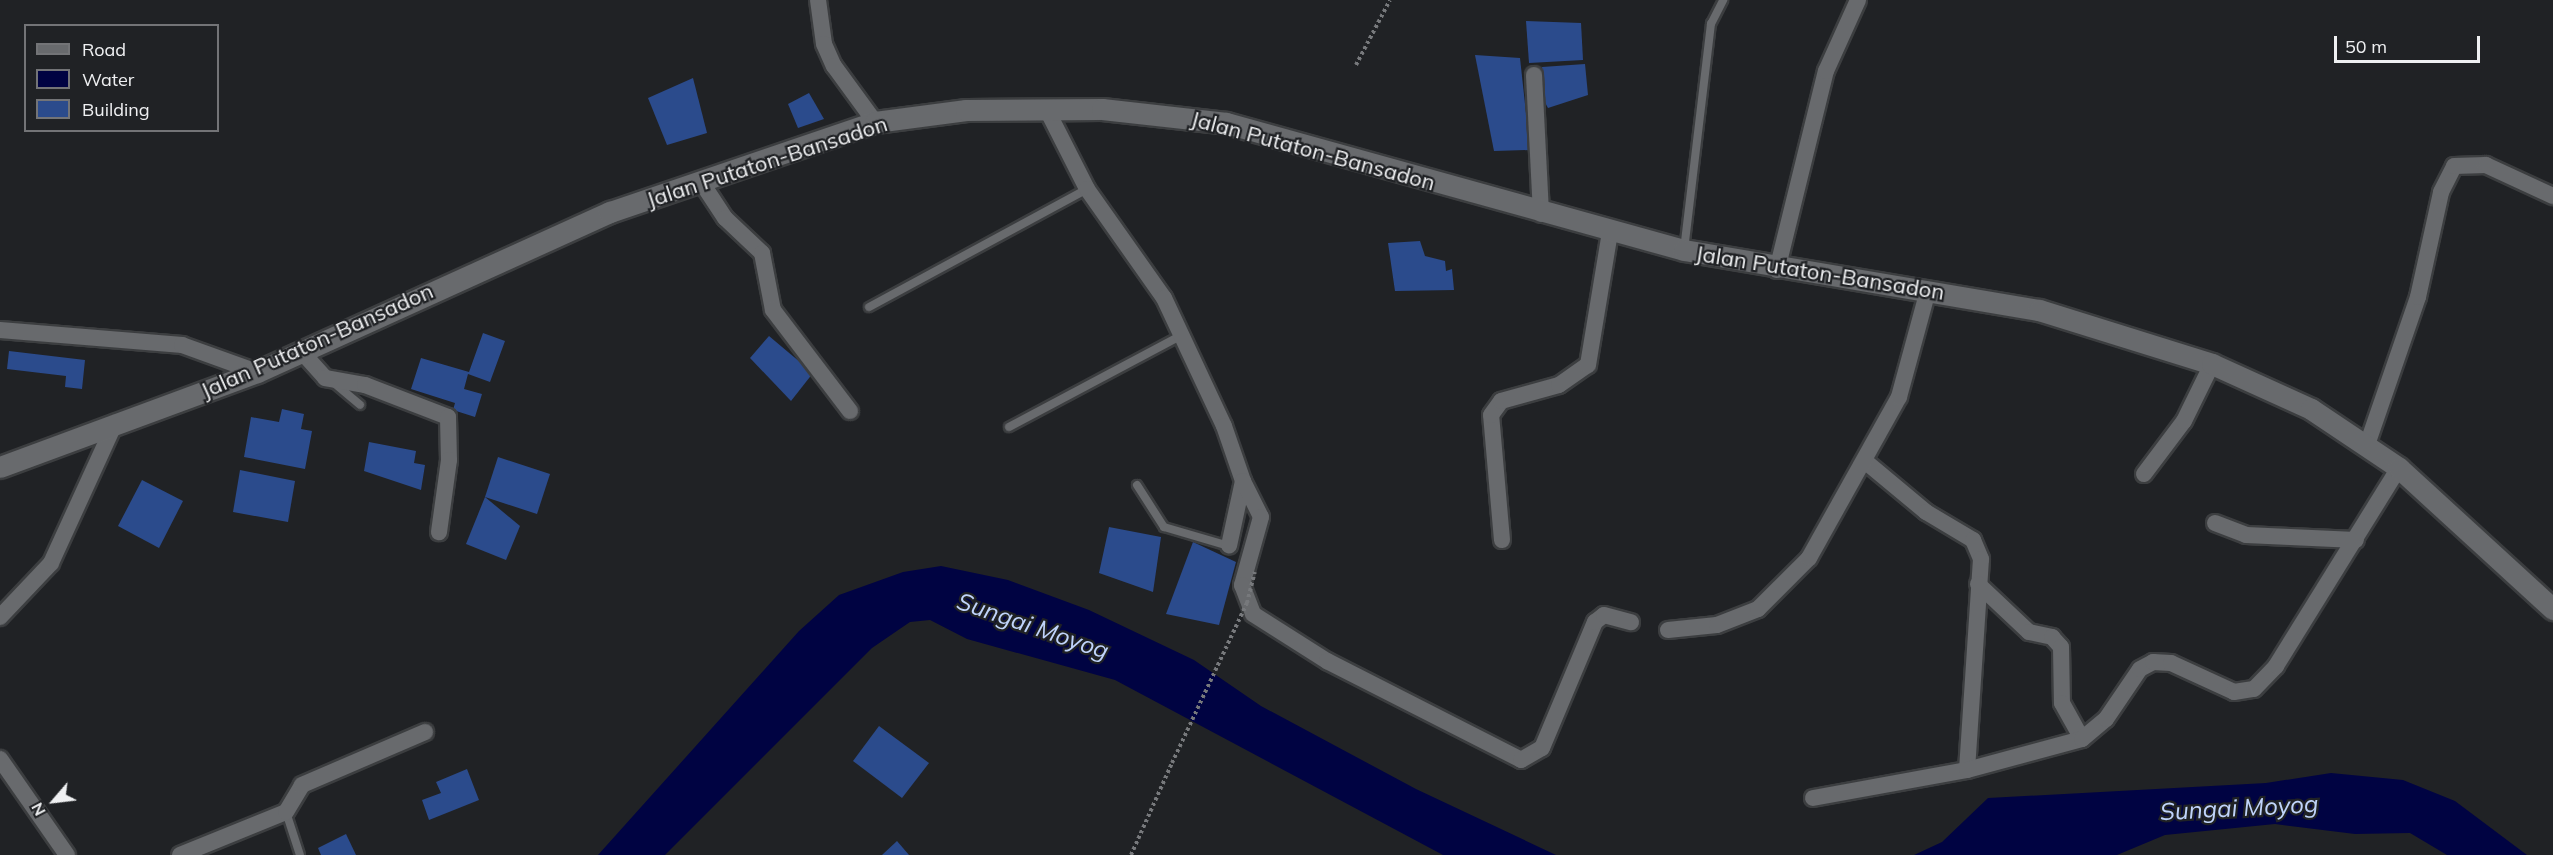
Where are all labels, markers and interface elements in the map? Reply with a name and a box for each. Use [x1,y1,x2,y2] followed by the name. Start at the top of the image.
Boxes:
[24,24,219,132] legend
[2337,24,2482,62] scale bar
[2345,35,2387,58] text: 50 m
[82,38,126,61] text: Road
[82,68,134,91] text: Water
[82,98,150,121] text: Building
[1188,106,1438,196] street label: Jalan Putaton-Bansadon
[643,111,891,213] street label: Jalan Putaton-Bansadon
[1694,240,1946,306] street label: Jalan Putaton-Bansadon
[197,278,437,404] street label: Jalan Putaton-Bansadon
[953,587,1113,665] water label: Sungai Moyog
[24,771,84,831] north arrow
[2159,789,2319,827] water label: Sungai Moyog
[26,799,50,819] text: N

